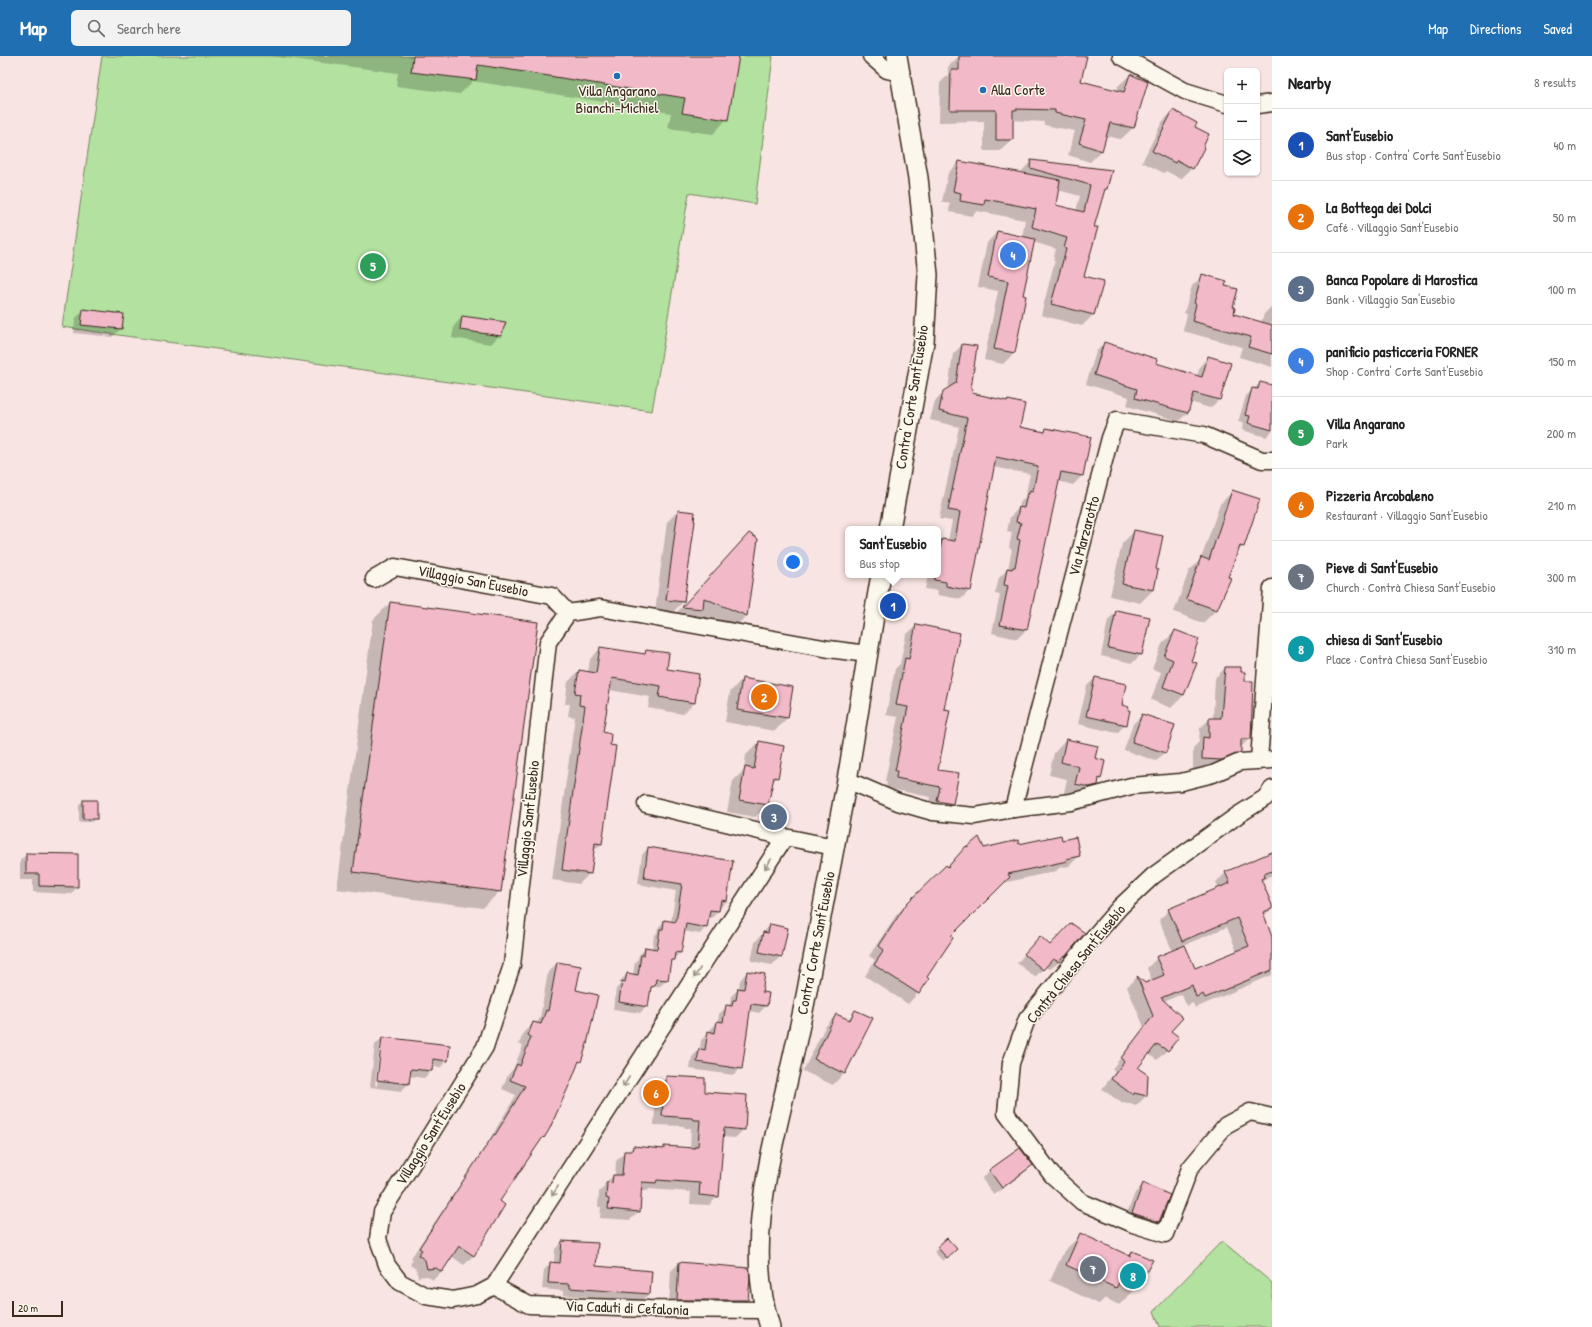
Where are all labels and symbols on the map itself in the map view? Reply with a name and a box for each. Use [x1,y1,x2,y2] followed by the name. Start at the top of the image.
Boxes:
[612,71,622,81] marker: Villa Angarano Bianchi-Michiel
[991,79,1045,100] place label: Alla Corte
[576,80,658,118] place label: Villa Angarano Bianchi-Michiel
[978,85,988,95] marker: Alla Corte
[1000,240,1026,270] pin: 4
[360,251,386,281] pin: 5
[890,323,933,470] street label: Contra' Corte Sant'Eusebio
[1063,493,1104,578] street label: Via Marzarotto
[783,552,803,572] your location
[416,559,530,602] street label: Villaggio San'Eusebio
[880,591,906,621] pin: 1
[751,682,777,712] pin: 2
[511,759,544,878] street label: Villaggio Sant'Eusebio
[761,802,787,832] pin: 3
[764,858,772,869] one-way arrow
[791,869,840,1016] street label: Contra' Corte Sant'Eusebio
[1021,900,1130,1028] street label: Contrà Chiesa Sant'Eusebio
[693,967,701,978] one-way arrow
[622,1076,630,1087] one-way arrow
[391,1078,471,1189] street label: Villaggio Sant'Eusebio
[643,1078,669,1108] pin: 6
[551,1185,560,1196] one-way arrow
[1080,1254,1106,1284] pin: 7
[1120,1261,1146,1291] pin: 8
[565,1295,689,1320] street label: Via Caduti di Cefalonia
[12,1299,63,1318] scale bar

